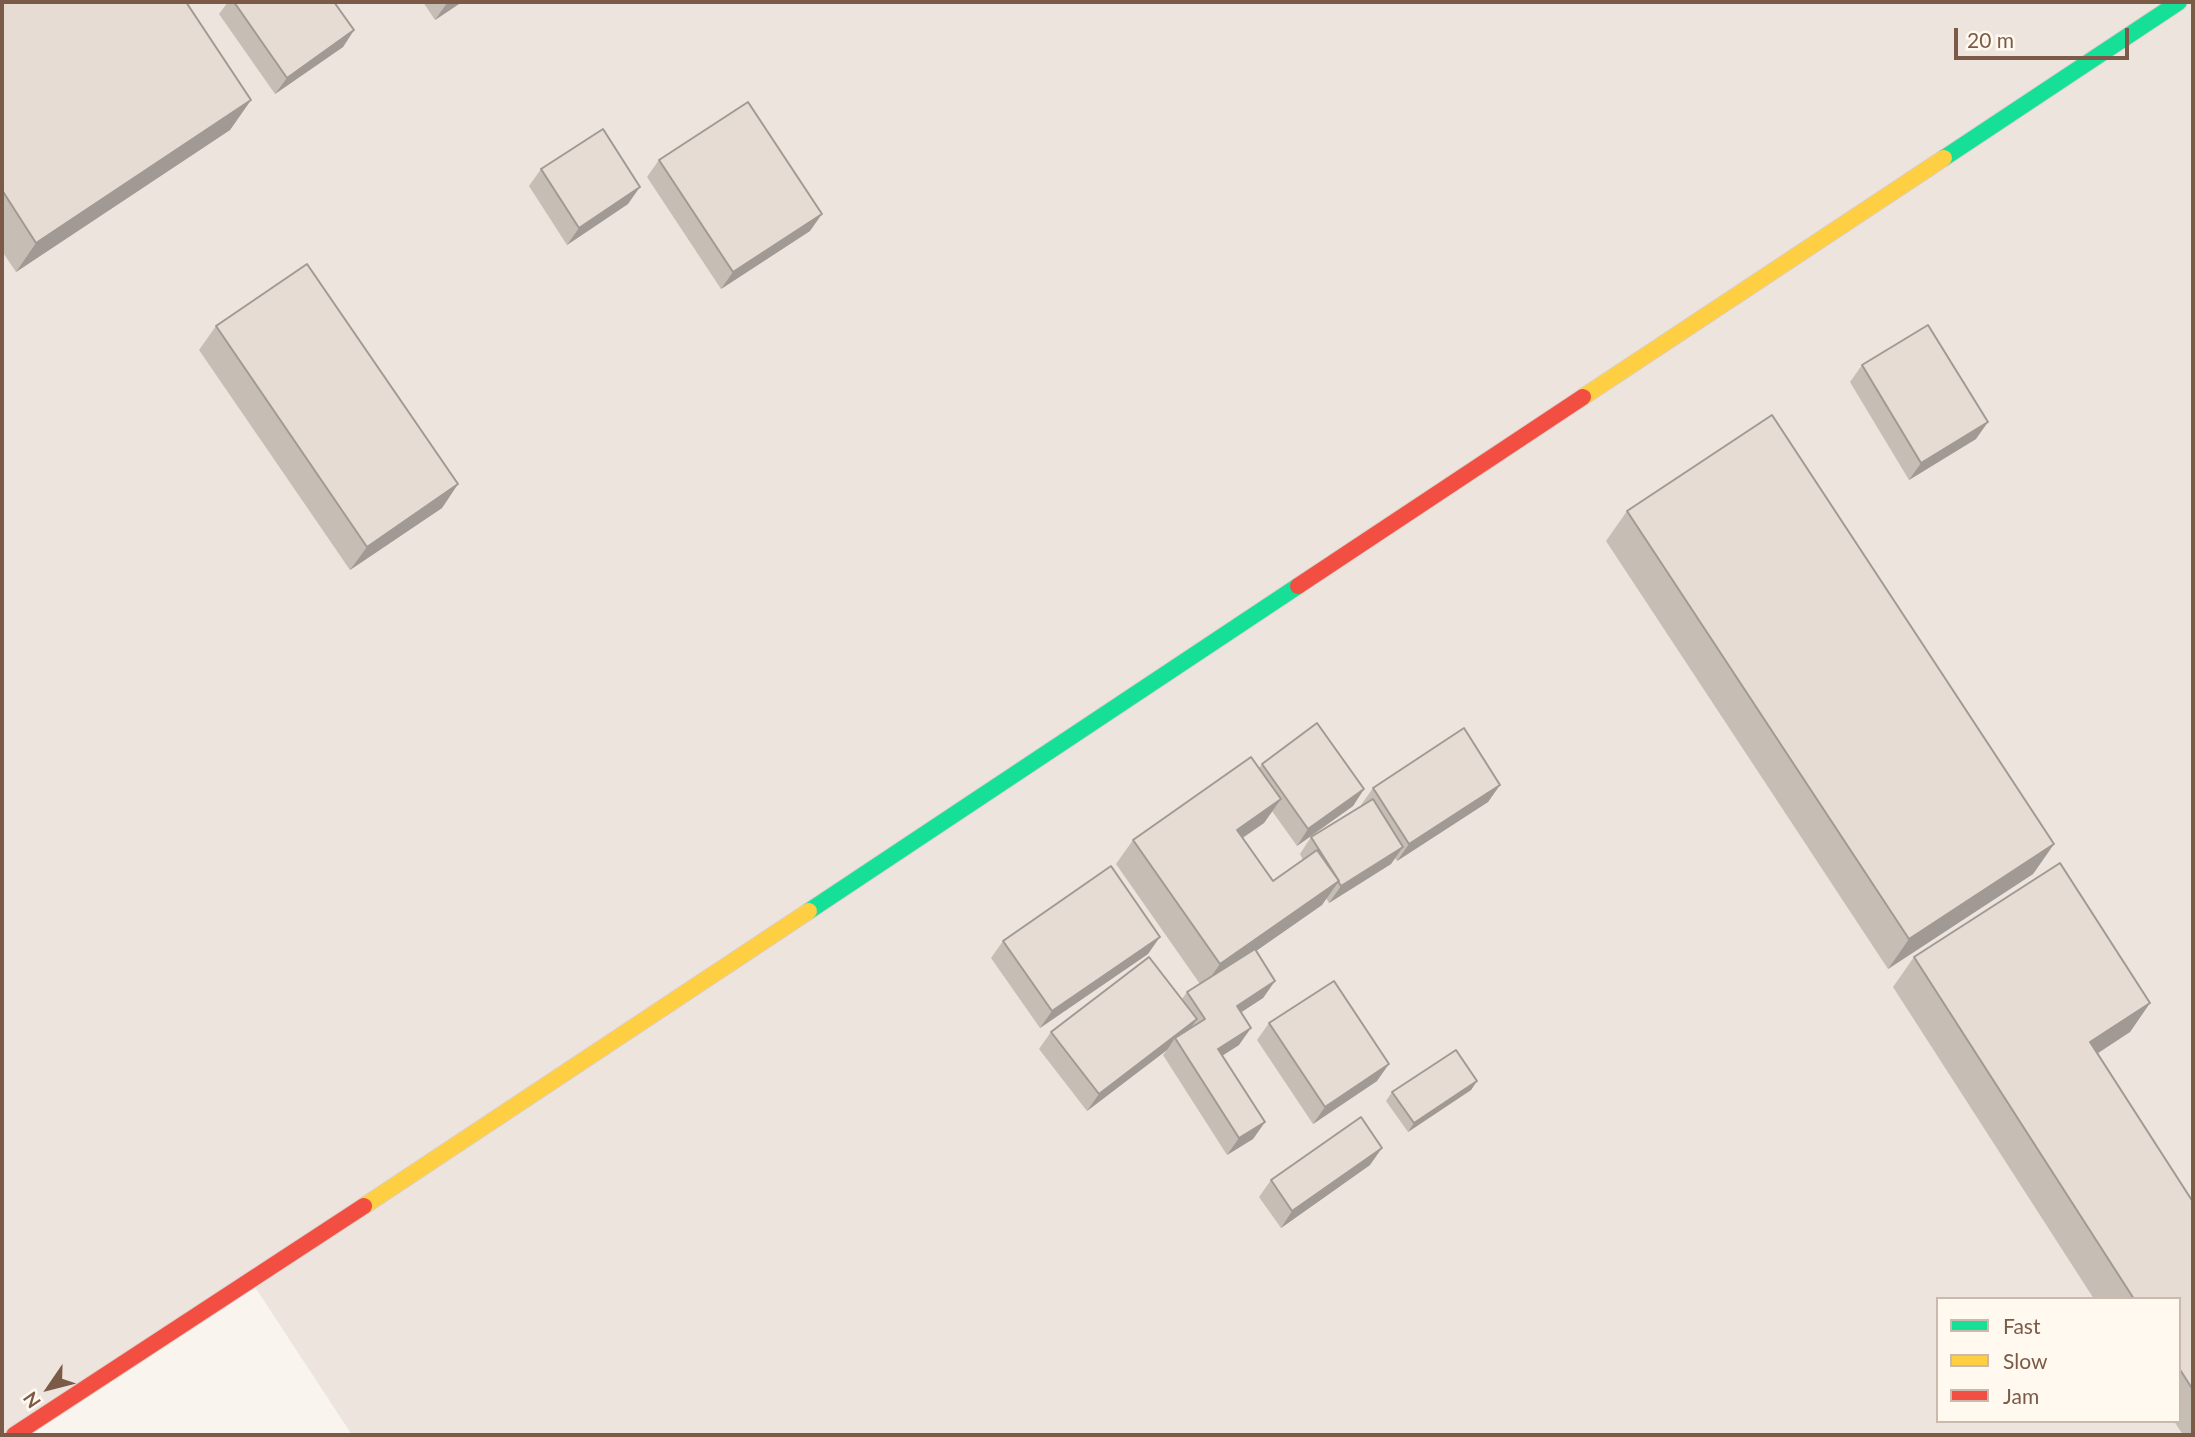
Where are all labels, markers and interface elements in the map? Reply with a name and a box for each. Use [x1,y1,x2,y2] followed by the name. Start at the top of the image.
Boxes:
[1957,14,2132,58] scale bar
[1967,27,2014,52] text: 20 m
[1936,1297,2181,1423] legend
[2003,1313,2040,1338] text: Fast
[2003,1348,2047,1373] text: Slow
[14,1353,84,1423] north arrow
[2003,1383,2039,1408] text: Jam
[18,1388,45,1413] text: N

